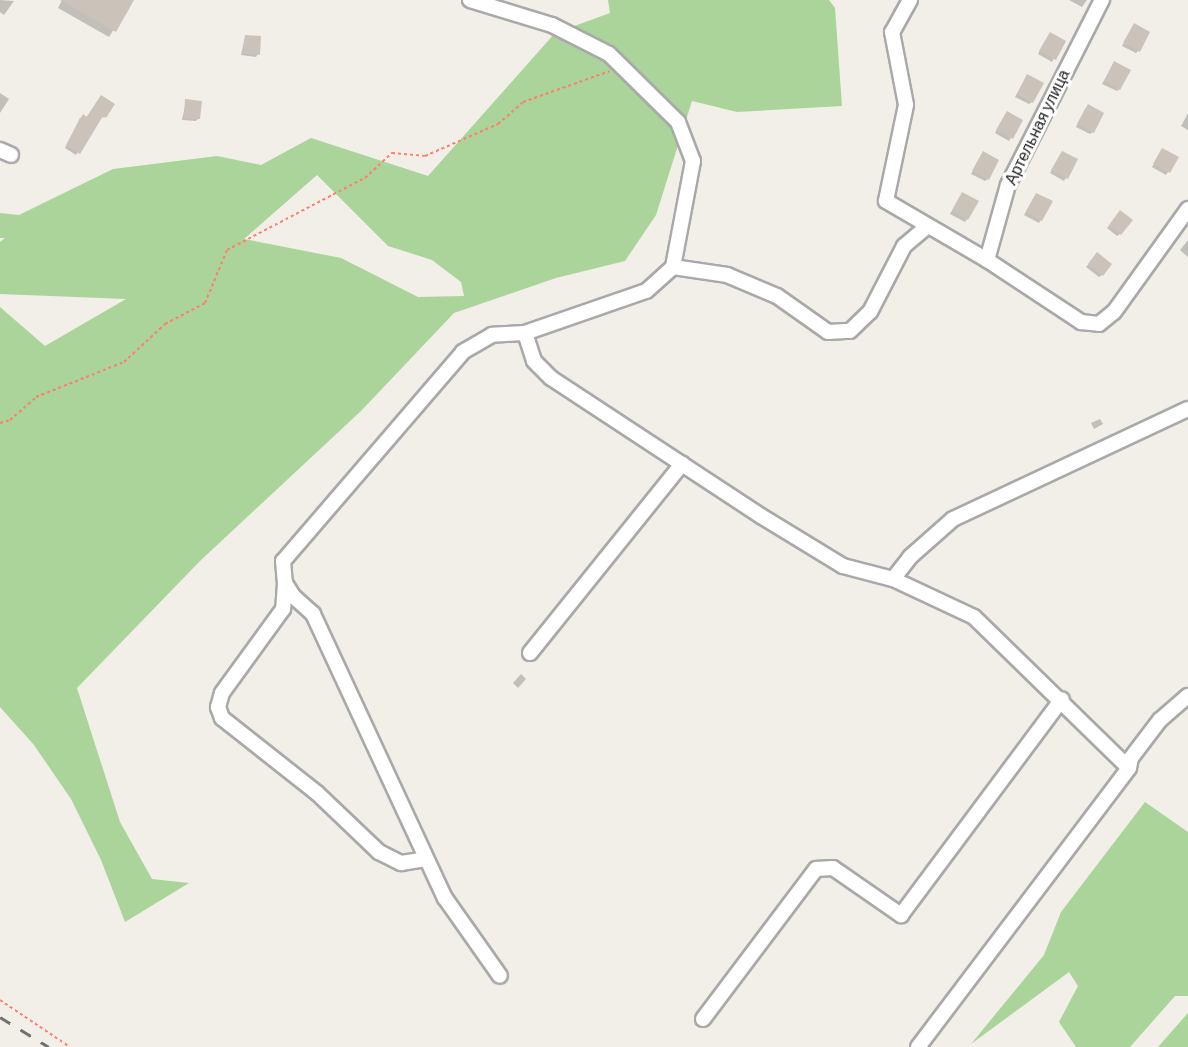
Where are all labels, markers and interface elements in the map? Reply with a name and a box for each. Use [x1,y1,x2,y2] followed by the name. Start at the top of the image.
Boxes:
[1001,66,1073,188] street label: Артельная улица

